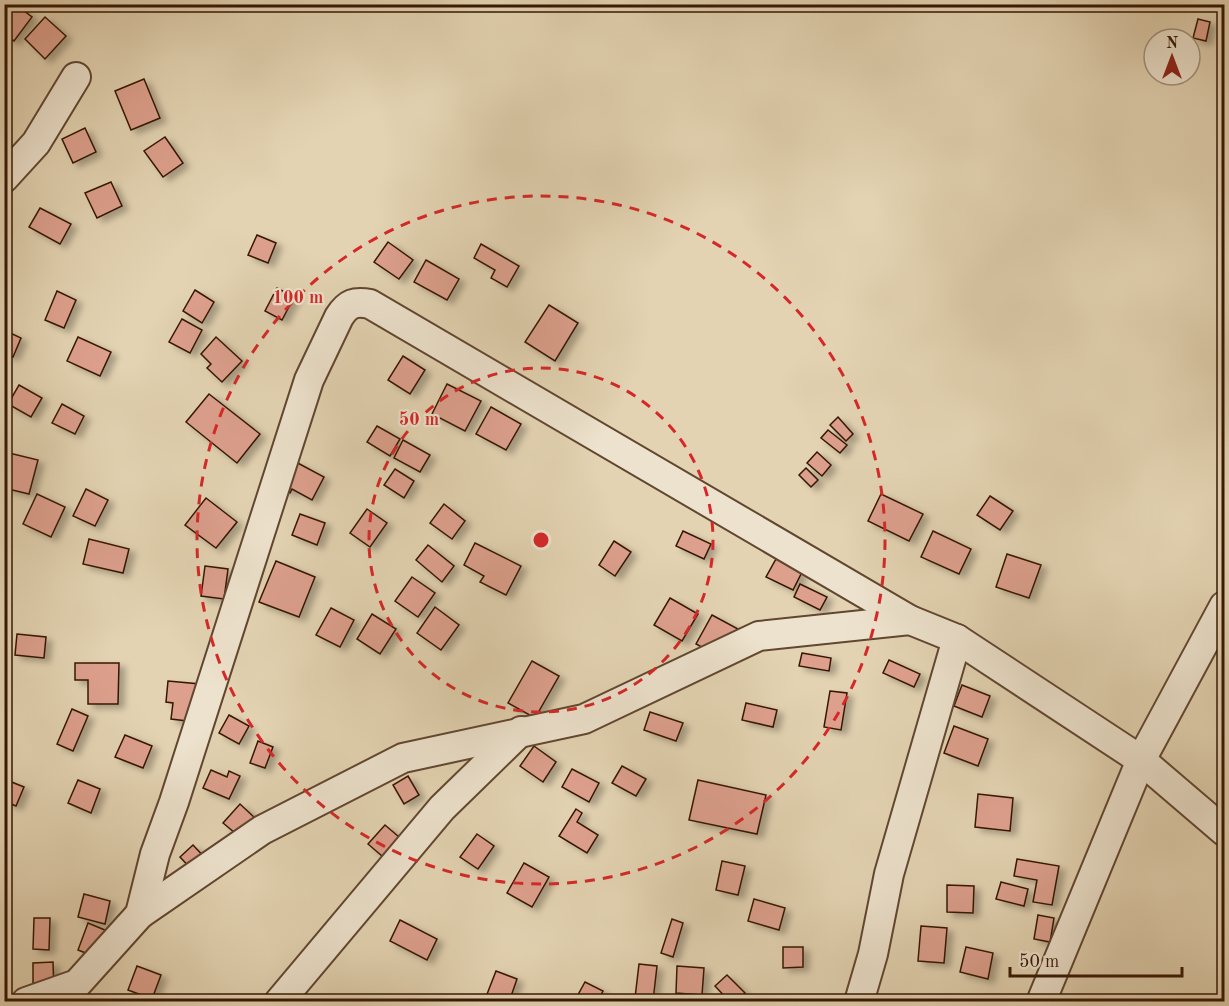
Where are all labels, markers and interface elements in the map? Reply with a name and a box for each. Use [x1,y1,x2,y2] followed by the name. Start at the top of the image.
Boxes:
[1142,27,1202,87] north arrow
[1166,36,1179,52] text: N
[273,289,323,307] text: 100 m
[399,411,439,429] text: 50 m
[531,530,551,550] centre of rings
[1010,940,1182,978] scale bar
[1019,953,1059,971] text: 50 m

